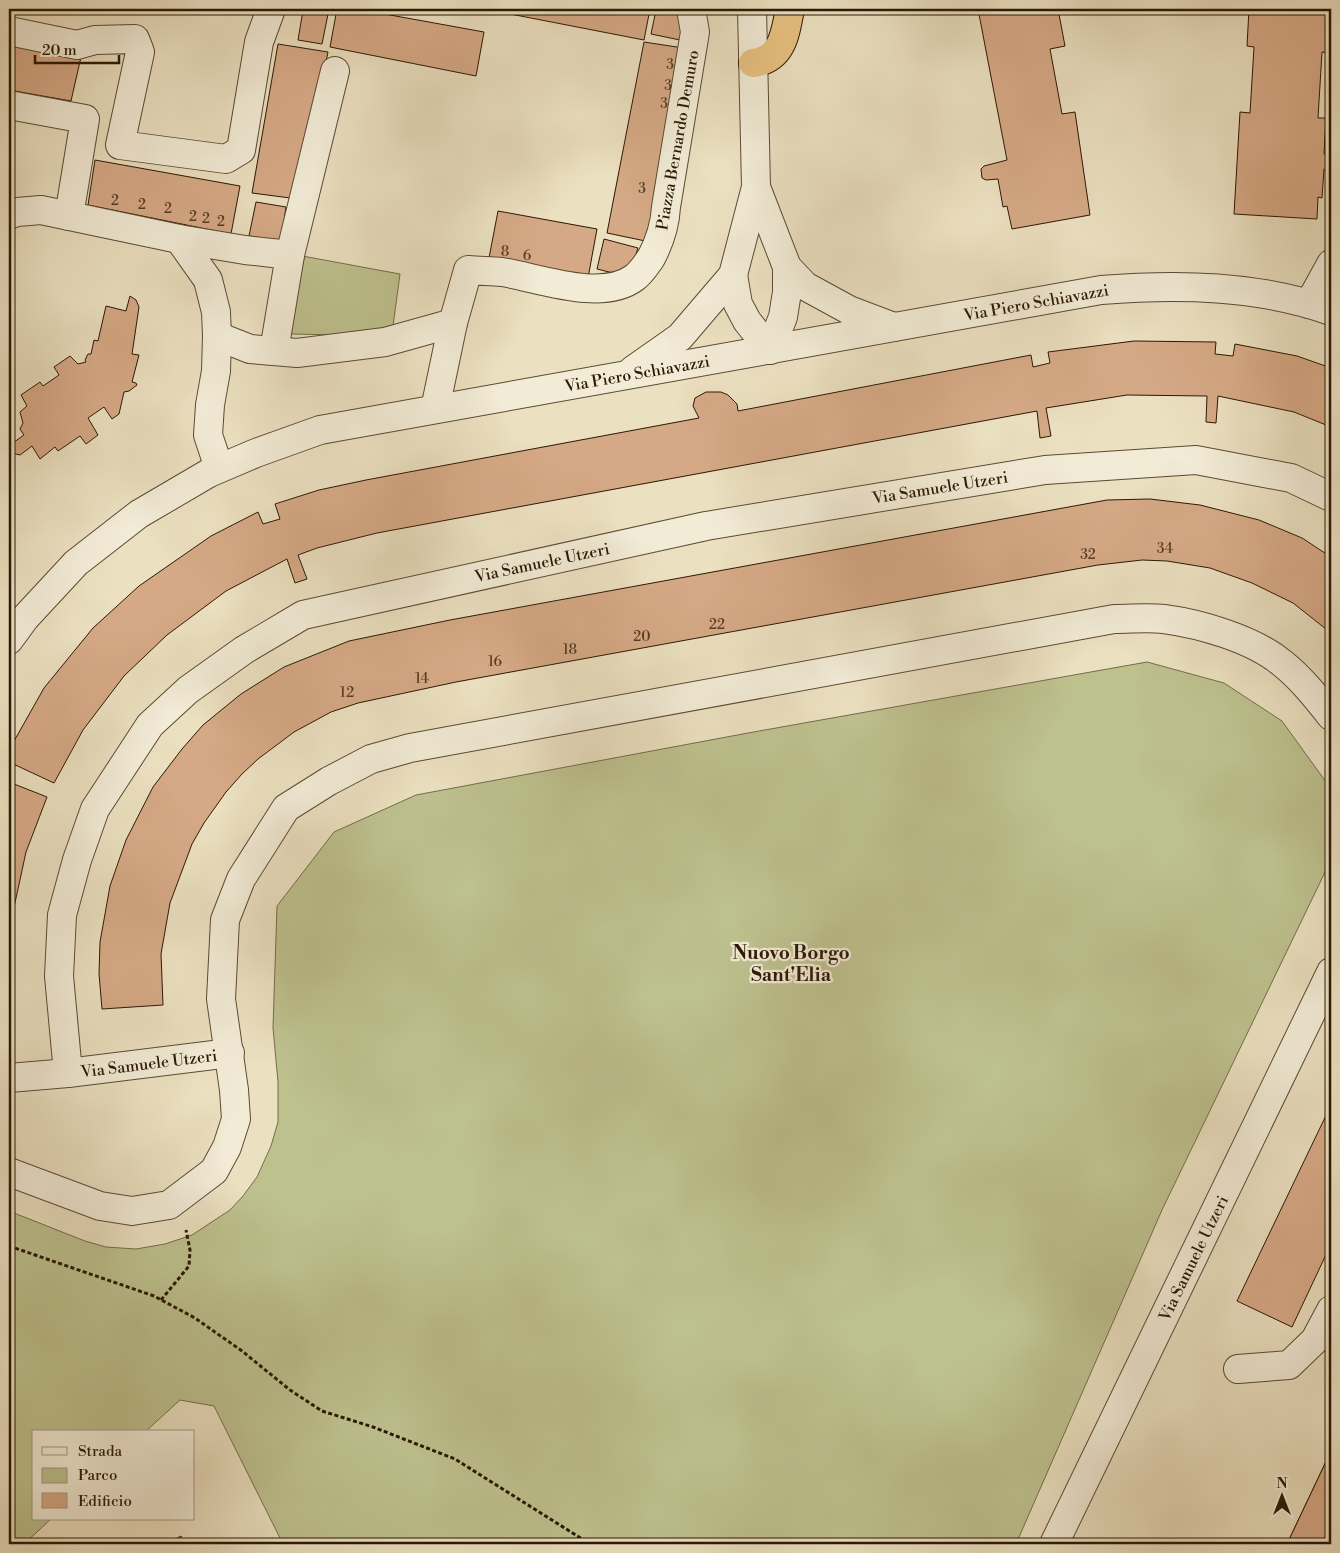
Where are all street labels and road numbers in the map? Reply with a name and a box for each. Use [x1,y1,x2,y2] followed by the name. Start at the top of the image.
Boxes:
[652,48,704,232] street label: Piazza Bernardo Demuro
[961,280,1110,326] street label: Via Piero Schiavazzi
[562,351,711,397] street label: Via Piero Schiavazzi
[870,467,1010,509] street label: Via Samuele Utzeri
[472,539,611,587] street label: Via Samuele Utzeri
[79,1046,218,1082] street label: Via Samuele Utzeri
[1154,1192,1233,1325] street label: Via Samuele Utzeri

